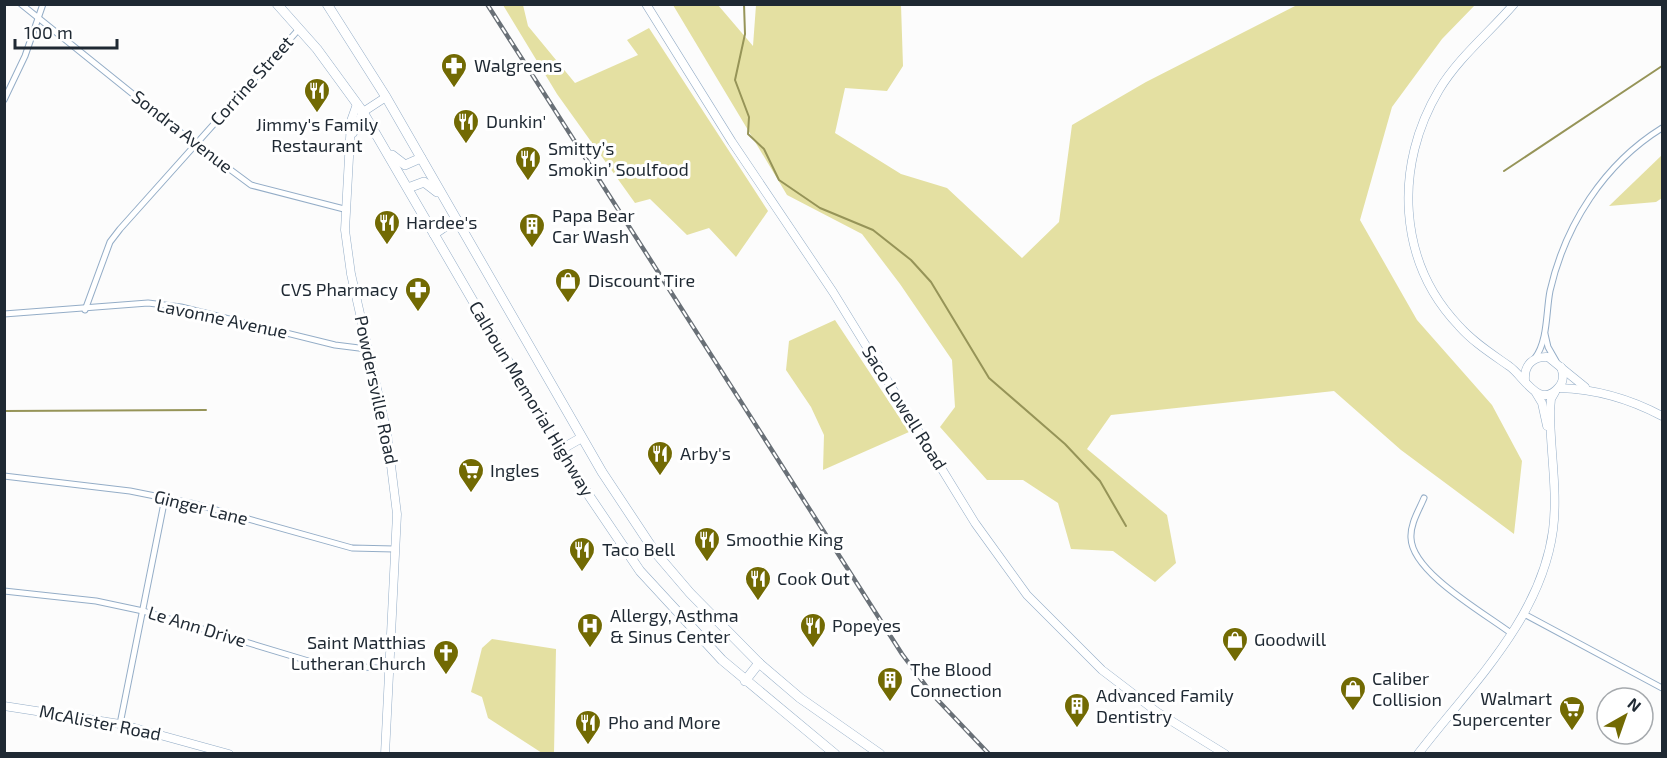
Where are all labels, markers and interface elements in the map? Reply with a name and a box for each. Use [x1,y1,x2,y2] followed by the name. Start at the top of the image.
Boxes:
[15,12,117,50] scale bar
[24,21,73,43] text: 100 m
[205,31,298,130] street label: Corrine Street
[439,51,469,89] pharmacy icon: Walgreens
[474,54,562,76] place label: Walgreens
[302,76,332,114] restaurant icon: Jimmy's Family Restaurant
[128,85,237,177] street label: Sondra Avenue
[451,107,481,145] restaurant icon: Dunkin'
[486,110,546,132] place label: Dunkin'
[256,113,379,156] place label: Jimmy's Family Restaurant
[548,137,689,180] place label: Smitty’s Smokin’ Soulfood
[513,144,543,182] restaurant icon: Smitty’s Smokin’ Soulfood
[552,204,635,247] place label: Papa Bear Car Wash
[372,208,402,246] restaurant icon: Hardee's
[406,211,477,233] place label: Hardee's
[517,211,547,249] building icon: Papa Bear Car Wash
[553,266,583,304] shop icon: Discount Tire
[588,269,695,291] place label: Discount Tire
[403,275,433,313] pharmacy icon: CVS Pharmacy
[281,278,398,300] place label: CVS Pharmacy
[155,293,290,343] street label: Lavonne Avenue
[465,297,599,501] street label: Calhoun Memorial Highway
[350,313,403,466] street label: Powdersville Road
[858,341,952,474] street label: Saco Lowell Road
[645,439,675,477] restaurant icon: Arby's
[680,442,731,464] place label: Arby's
[456,456,486,494] supermarket icon: Ingles
[490,459,539,481] place label: Ingles
[152,485,250,529] street label: Ginger Lane
[692,525,722,563] restaurant icon: Smoothie King
[726,528,843,550] place label: Smoothie King
[567,535,597,573] restaurant icon: Taco Bell
[602,538,676,560] place label: Taco Bell
[743,564,773,602] restaurant icon: Cook Out
[777,567,850,589] place label: Cook Out
[146,601,249,651] street label: Le Ann Drive
[610,604,739,647] place label: Allergy, Asthma & Sinus Center
[575,611,605,649] hospital icon: Allergy, Asthma & Sinus Center
[798,611,828,649] restaurant icon: Popeyes
[832,614,901,636] place label: Popeyes
[1220,625,1250,663] shop icon: Goodwill
[1254,628,1327,650] place label: Goodwill
[291,631,426,674] place label: Saint Matthias Lutheran Church
[431,638,461,676] church icon: Saint Matthias Lutheran Church
[910,658,1002,701] place label: The Blood Connection
[875,665,905,703] building icon: The Blood Connection
[1372,667,1442,710] place label: Caliber Collision
[1338,674,1368,712] shop icon: Caliber Collision
[1096,684,1234,727] place label: Advanced Family Dentistry
[1595,686,1655,746] north arrow
[1452,687,1552,730] place label: Walmart Supercenter
[1062,691,1092,729] building icon: Advanced Family Dentistry
[1624,693,1645,715] text: N
[1557,694,1587,732] supermarket icon: Walmart Supercenter
[37,699,163,745] street label: McAlister Road
[573,708,603,746] restaurant icon: Pho and More
[608,711,721,733] place label: Pho and More

